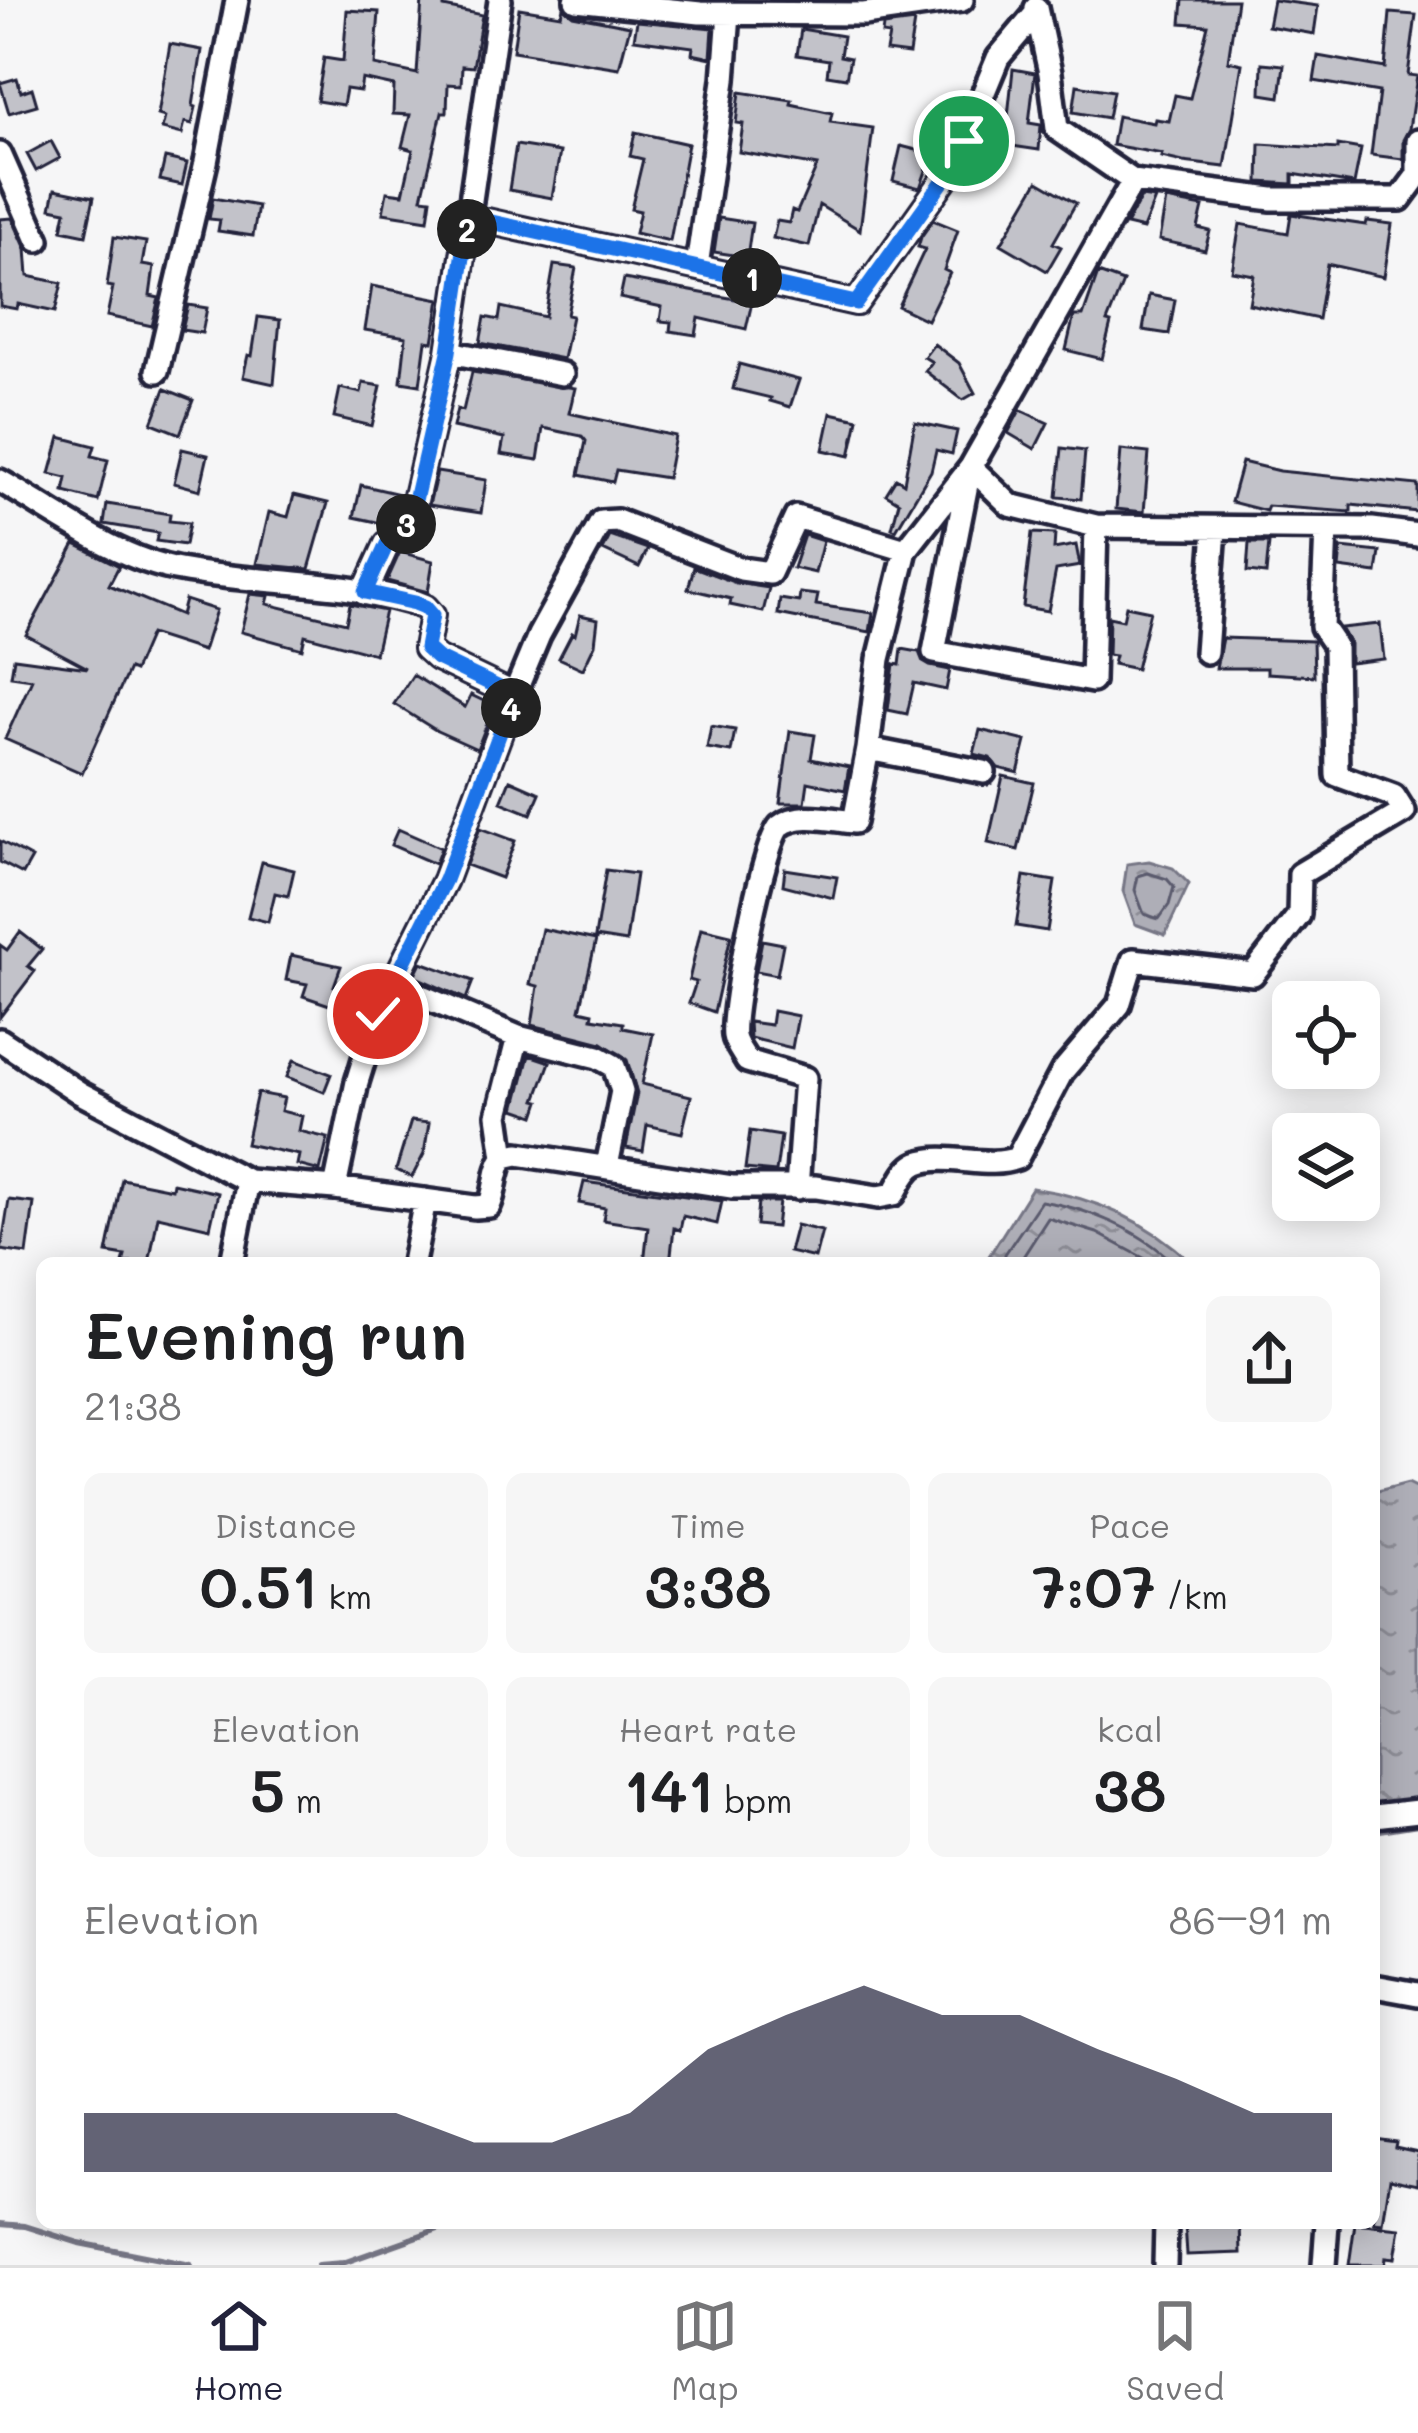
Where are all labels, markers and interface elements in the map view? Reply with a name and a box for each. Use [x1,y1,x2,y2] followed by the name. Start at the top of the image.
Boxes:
[913,90,1015,192] pin
[931,108,997,174] icon: arrive
[437,199,497,259] pin: 2
[458,207,476,250] text: 2
[722,248,782,308] pin: 1
[745,256,759,299] text: 1
[376,494,436,554] pin: 3
[396,502,416,545] text: 3
[481,678,541,738] pin: 4
[501,686,521,729] text: 4
[327,963,429,1065] pin
[345,981,411,1047] icon: check
[1272,981,1380,1221] map controls
[1272,981,1380,1089] button: locate
[1272,1113,1380,1221] button: layers
[84,1291,467,1377] text: Evening run
[1206,1296,1332,1422] button: share
[84,1379,182,1430] text: 21:38
[215,1503,357,1546] text: Distance
[670,1503,746,1546] text: Time
[1090,1503,1170,1546] text: Pace
[200,1546,318,1624] text: 0.51
[644,1546,772,1624] text: 3:38
[1032,1546,1156,1624] text: 7:07
[318,1574,372,1617] text: km
[1156,1574,1228,1617] text: /km
[212,1707,360,1750] text: Elevation
[619,1707,797,1750] text: Heart rate
[1097,1707,1163,1750] text: kcal
[250,1750,285,1828] text: 5
[624,1750,714,1828] text: 141
[1094,1750,1166,1828] text: 38
[285,1778,322,1821] text: m
[714,1778,792,1821] text: bpm
[84,1893,259,1944] text: Elevation
[1169,1893,1332,1944] text: 86–91 m
[194,2293,284,2408] tab: Home
[671,2293,739,2408] tab: Map
[1126,2293,1224,2408] tab: Saved

